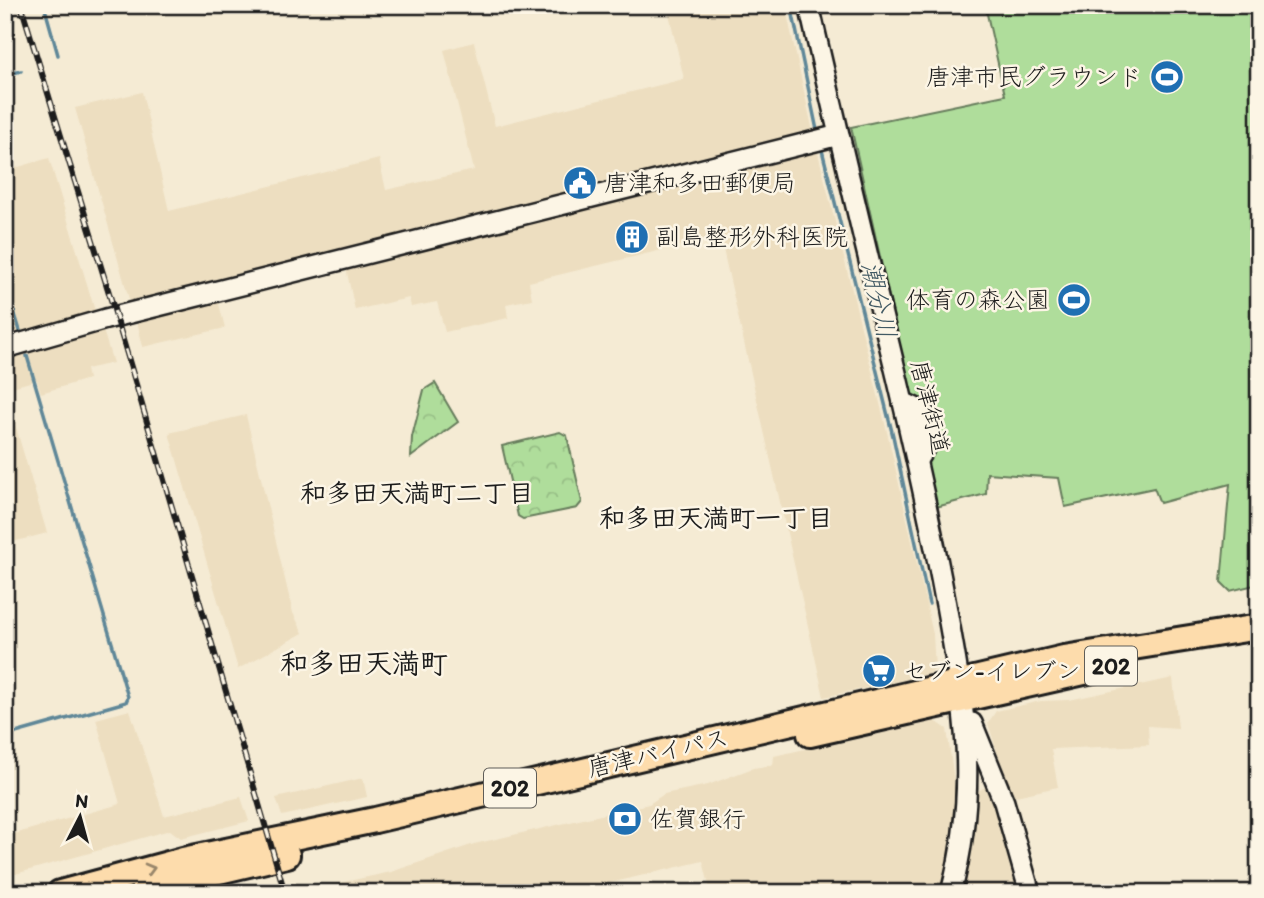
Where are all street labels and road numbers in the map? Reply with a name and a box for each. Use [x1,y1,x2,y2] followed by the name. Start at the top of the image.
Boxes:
[905,357,956,457] street label: 唐津街道
[1085,646,1137,686] road number: 202
[585,722,731,783] street label: 唐津バイパス
[484,768,536,808] road number: 202

